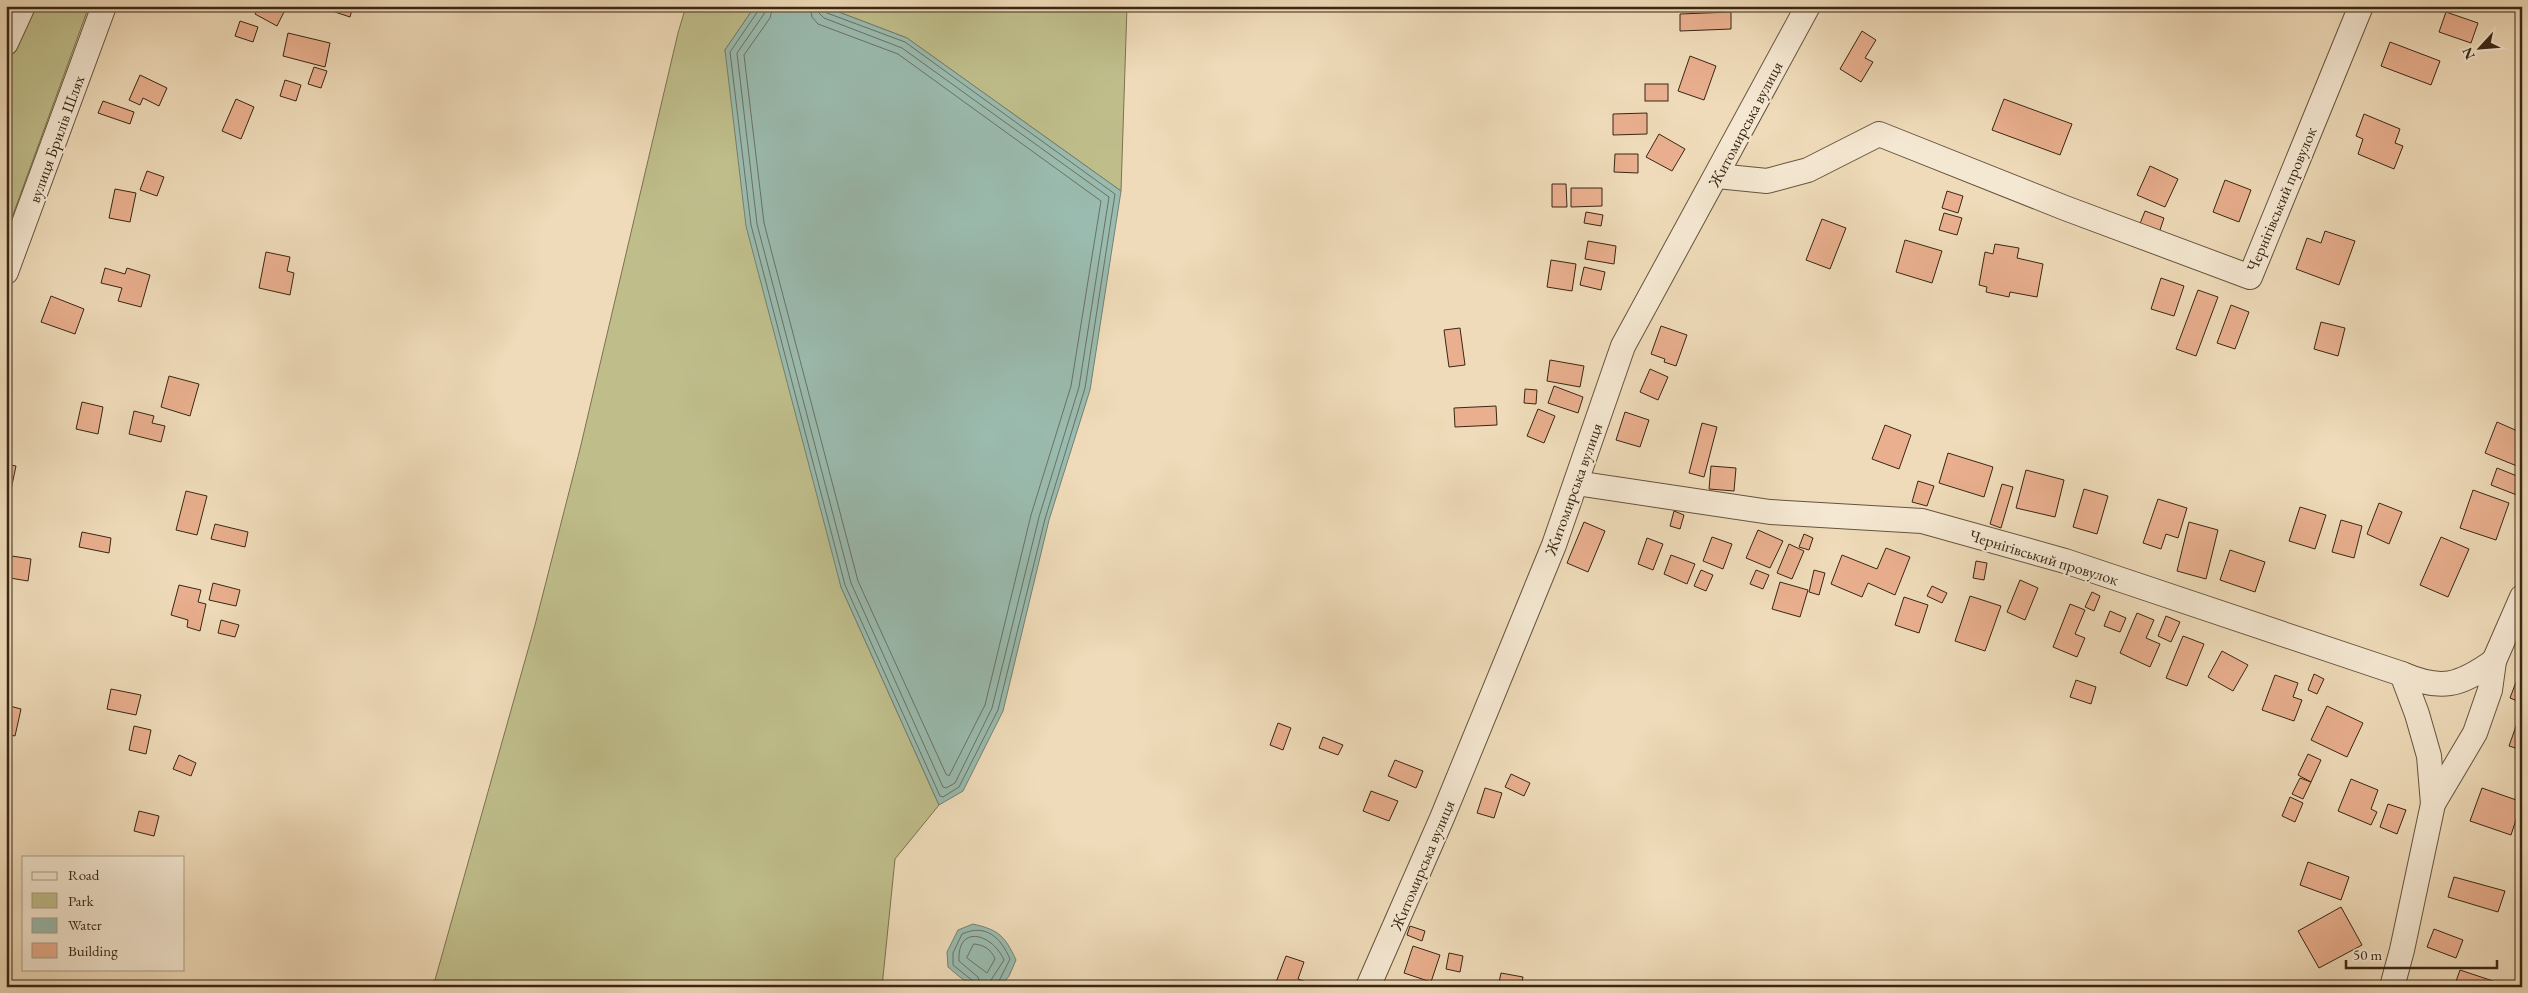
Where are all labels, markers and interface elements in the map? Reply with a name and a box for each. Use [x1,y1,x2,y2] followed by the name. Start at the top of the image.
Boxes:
[2456,22,2506,72] north arrow
[2457,44,2479,63] text: N
[1703,58,1787,192] street label: Житомирська вулиця
[24,73,89,206] street label: вулиця Брилів Шлях
[2242,123,2322,275] street label: Чернігівський провулок
[1539,420,1607,559] street label: Житомирська вулиця
[1967,525,2121,590] street label: Чернігівський провулок
[1385,797,1459,934] street label: Житомирська вулиця
[22,856,185,970] legend
[68,865,100,884] text: Road
[68,891,95,910] text: Park
[68,915,102,934] text: Water
[2346,938,2497,970] scale bar
[68,941,118,960] text: Building
[2353,945,2382,964] text: 50 m

